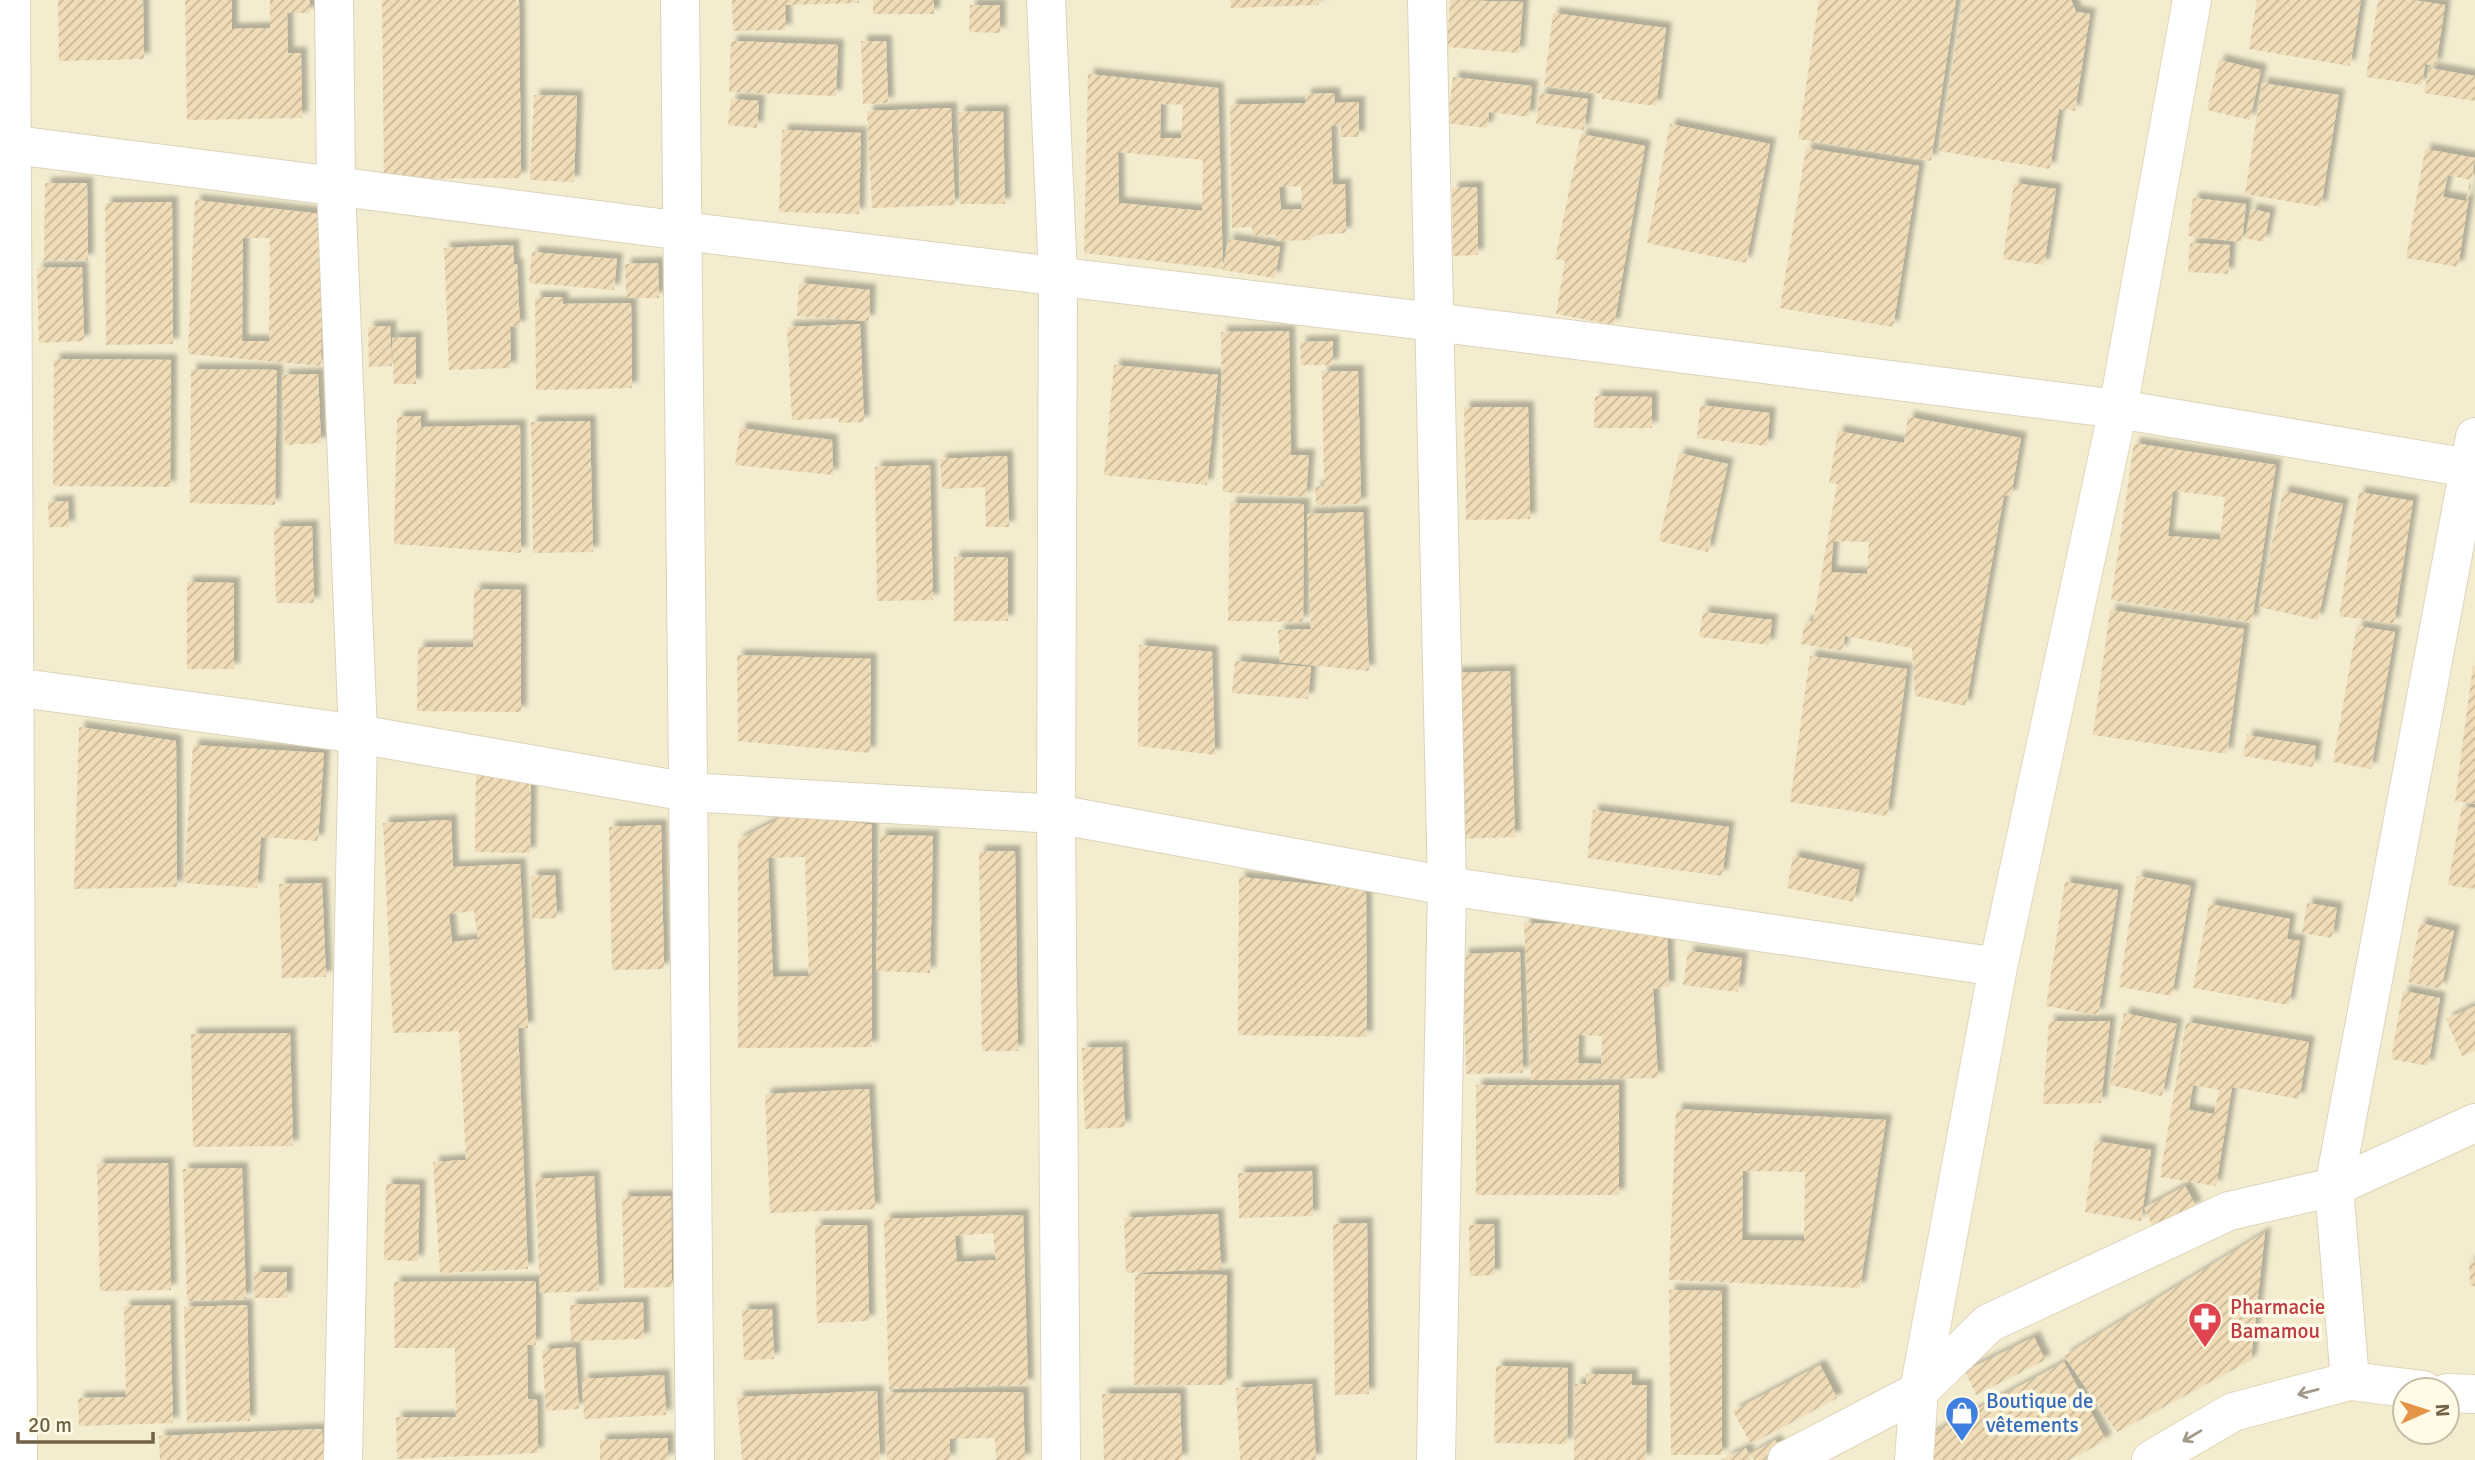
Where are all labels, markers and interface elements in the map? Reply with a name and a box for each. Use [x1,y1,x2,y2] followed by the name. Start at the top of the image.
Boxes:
[2230,1294,2325,1344] place label: Pharmacie Bamamou
[2186,1300,2224,1349] pharmacy icon: Pharmacie Bamamou
[2391,1376,2461,1446] north arrow
[2297,1386,2319,1399] one-way arrow
[1986,1388,2094,1438] place label: Boutique de vêtements
[1943,1394,1981,1443] shop icon: Boutique de vêtements
[18,1400,152,1444] scale bar
[2430,1403,2454,1417] text: N
[28,1412,72,1438] text: 20 m
[2182,1429,2202,1443] one-way arrow

